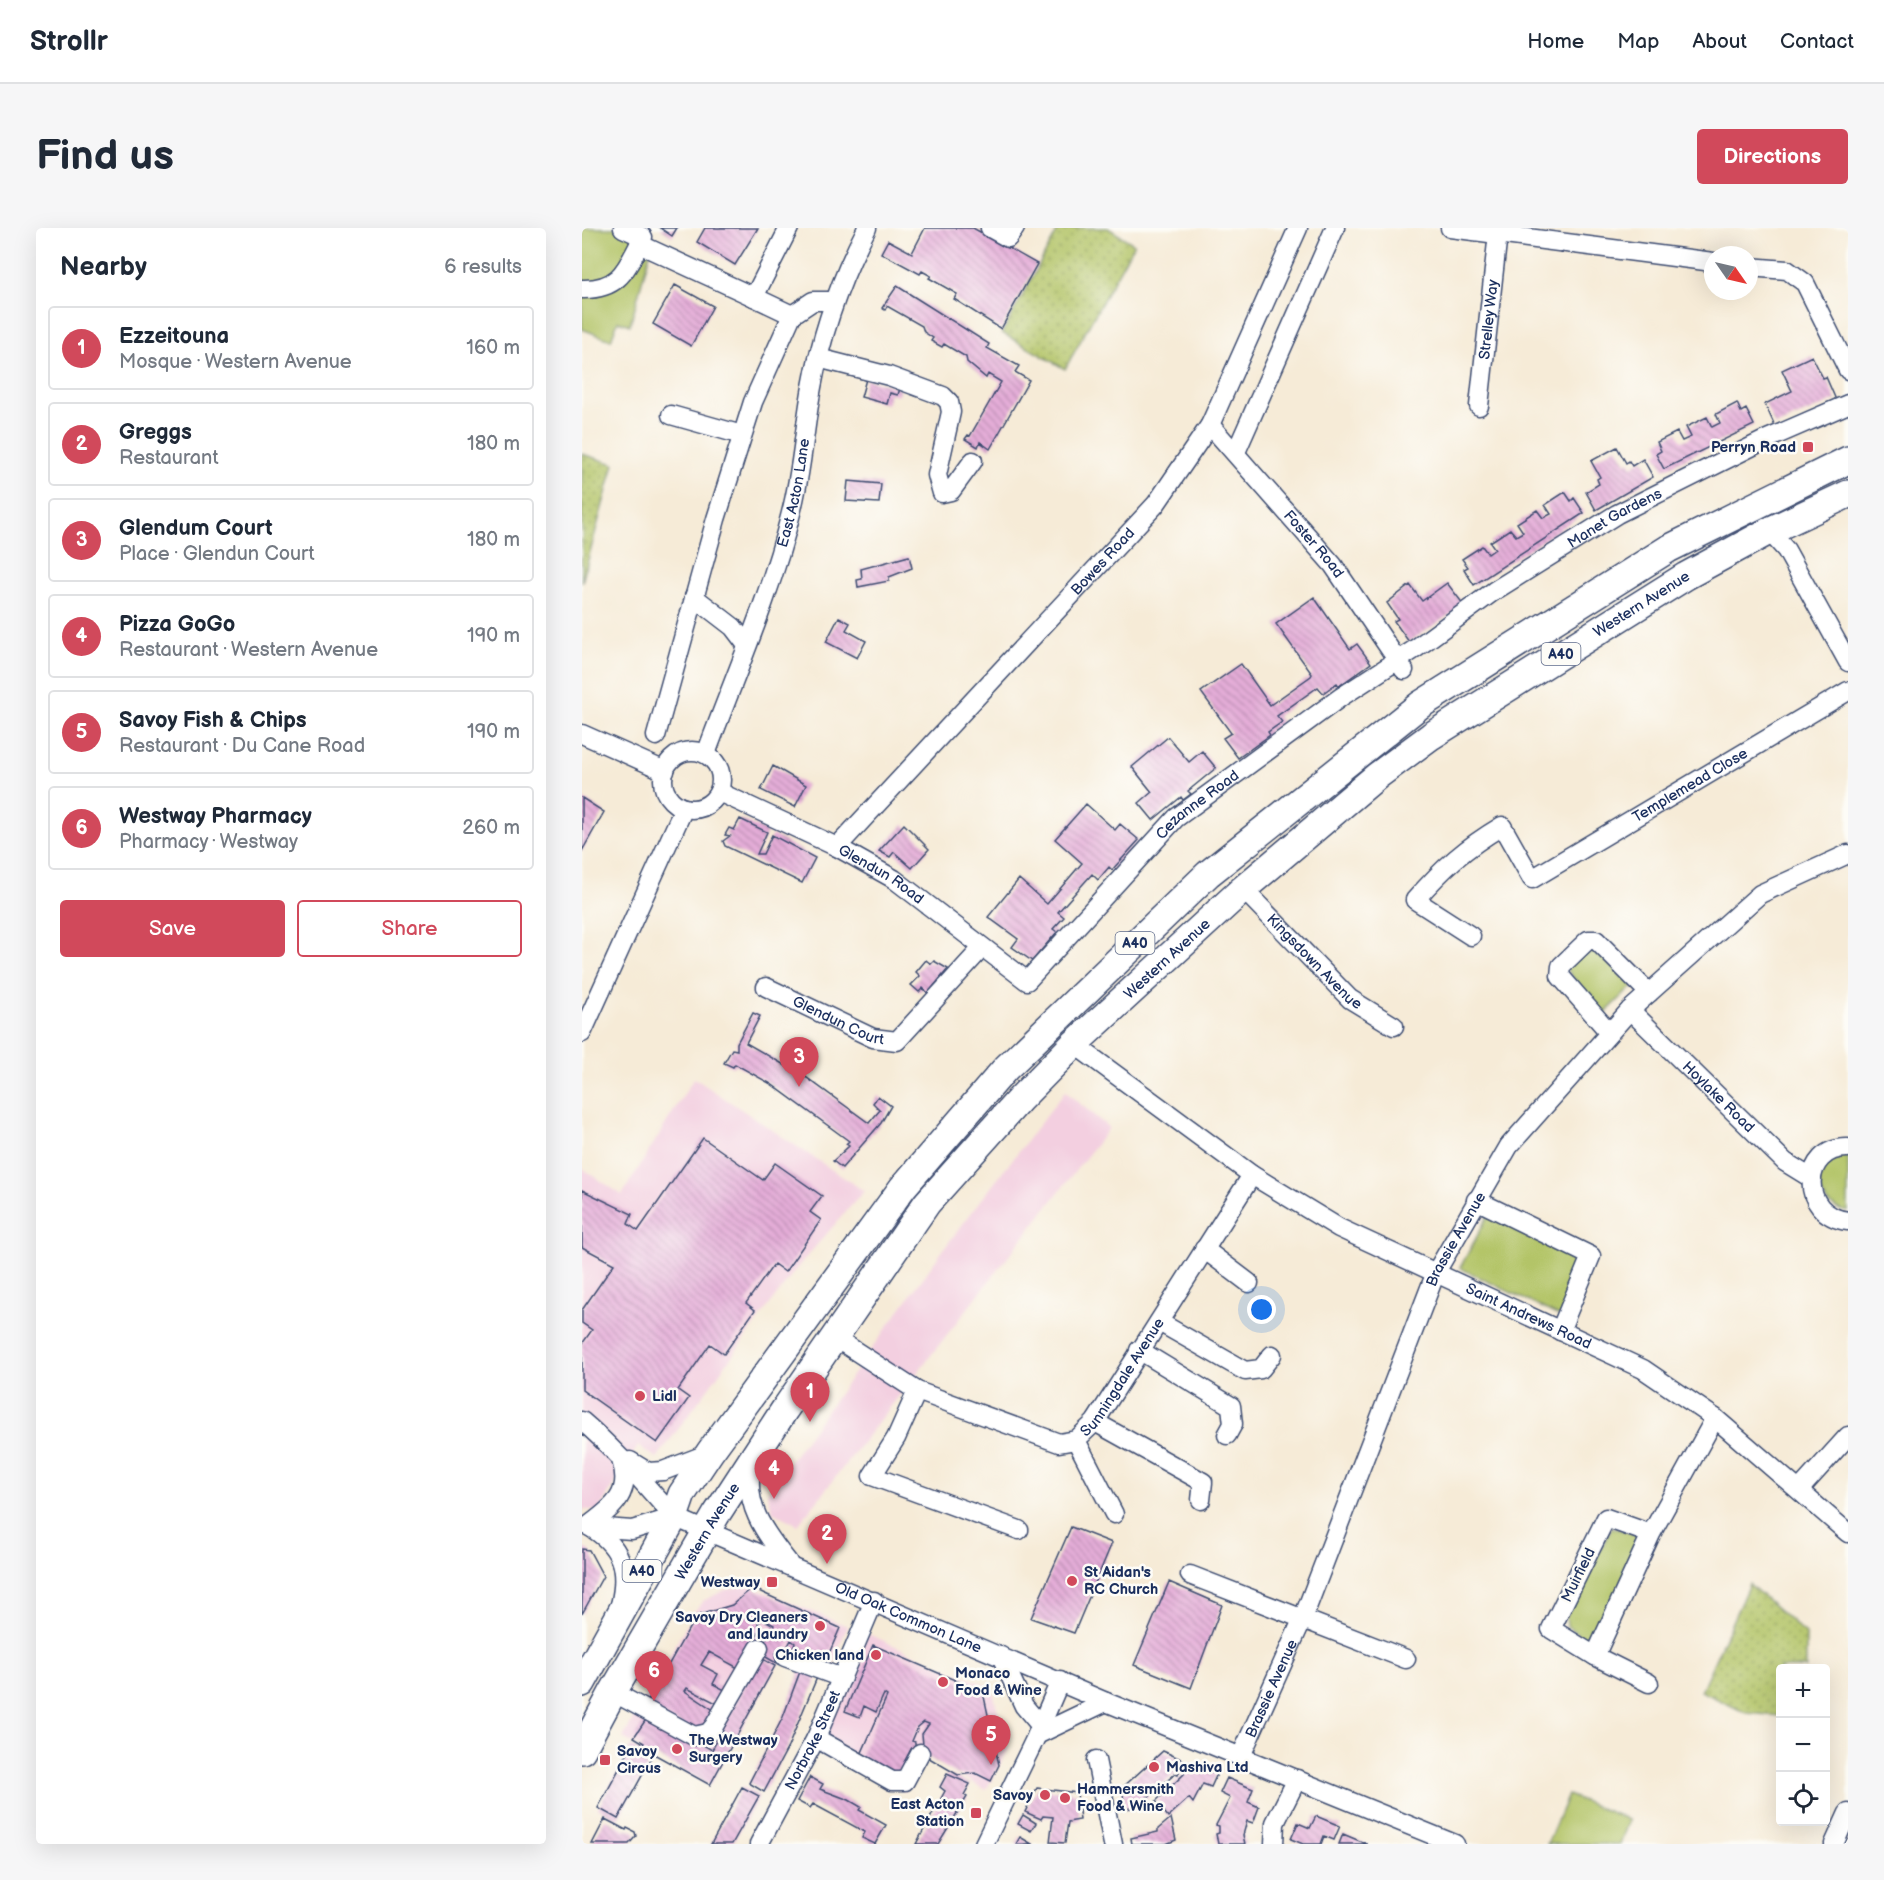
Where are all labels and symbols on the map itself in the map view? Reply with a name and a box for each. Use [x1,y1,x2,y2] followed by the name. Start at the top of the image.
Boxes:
[1704,246,1758,300] north arrow
[1475,278,1503,361] street label: Strelley Way
[773,437,814,550] street label: East Acton Lane
[1711,438,1796,457] place label: Perryn Road
[1801,440,1815,454] marker: Perryn Road
[1564,484,1666,553] street label: Manet Gardens
[1279,506,1348,582] street label: Foster Road
[1067,524,1139,599] street label: Bowes Road
[1590,567,1694,642] street label: Western Avenue
[1542,643,1580,665] road number: A40
[1629,744,1751,827] street label: Templemead Close
[1152,766,1243,844] street label: Cezanne Road
[835,841,927,908] street label: Glendun Road
[1262,910,1365,1014] street label: Kingsdown Avenue
[1120,915,1215,1003] street label: Western Avenue
[1116,932,1154,954] road number: A40
[789,992,885,1049] street label: Glendun Court
[780,1038,818,1087] pin: 3
[1678,1057,1758,1137] street label: Hoylake Road
[1422,1189,1490,1289] street label: Brassie Avenue
[1463,1279,1594,1354] street label: Saint Andrews Road
[1247,1295,1276,1324] your location
[1076,1314,1169,1441] street label: Sunningdale Avenue
[790,1372,830,1422] pin: 1
[652,1387,677,1406] place label: Lidl
[633,1389,647,1403] marker: Lidl
[754,1450,794,1499] pin: 4
[671,1479,744,1584] street label: Western Avenue
[808,1514,846,1564] pin: 2
[1557,1545,1600,1606] street label: Muirfield
[622,1560,662,1582] road number: A40
[1084,1563,1158,1599] place label: St Aidan's RC Church
[701,1573,760,1592] place label: Westway
[1065,1574,1079,1588] marker: St Aidan's RC Church
[765,1575,779,1589] marker: Westway
[832,1578,984,1658] street label: Old Oak Common Lane
[675,1608,808,1644] place label: Savoy Dry Cleaners and laundry
[813,1619,827,1633] marker: Savoy Dry Cleaners and laundry
[1241,1637,1302,1741] street label: Brassie Avenue
[775,1646,864,1665] place label: Chicken land
[869,1648,883,1662] marker: Chicken land
[634,1652,674,1701] pin: 6
[955,1664,1042,1700] place label: Monaco Food & Wine
[936,1675,950,1689] marker: Monaco Food & Wine
[781,1687,845,1793] street label: Norbroke Street
[972,1716,1010,1765] pin: 5
[689,1731,778,1767] place label: The Westway Surgery
[617,1742,661,1778] place label: Savoy Circus
[670,1742,684,1756] marker: The Westway Surgery
[598,1753,612,1767] marker: Savoy Circus
[1166,1758,1248,1777] place label: Mashiva Ltd
[1147,1760,1161,1774] marker: Mashiva Ltd
[1077,1780,1174,1816] place label: Hammersmith Food & Wine
[993,1786,1033,1805] place label: Savoy
[1038,1788,1052,1802] marker: Savoy
[1058,1791,1072,1805] marker: Hammersmith Food & Wine
[890,1795,964,1831] place label: East Acton Station
[969,1806,983,1820] marker: East Acton Station

